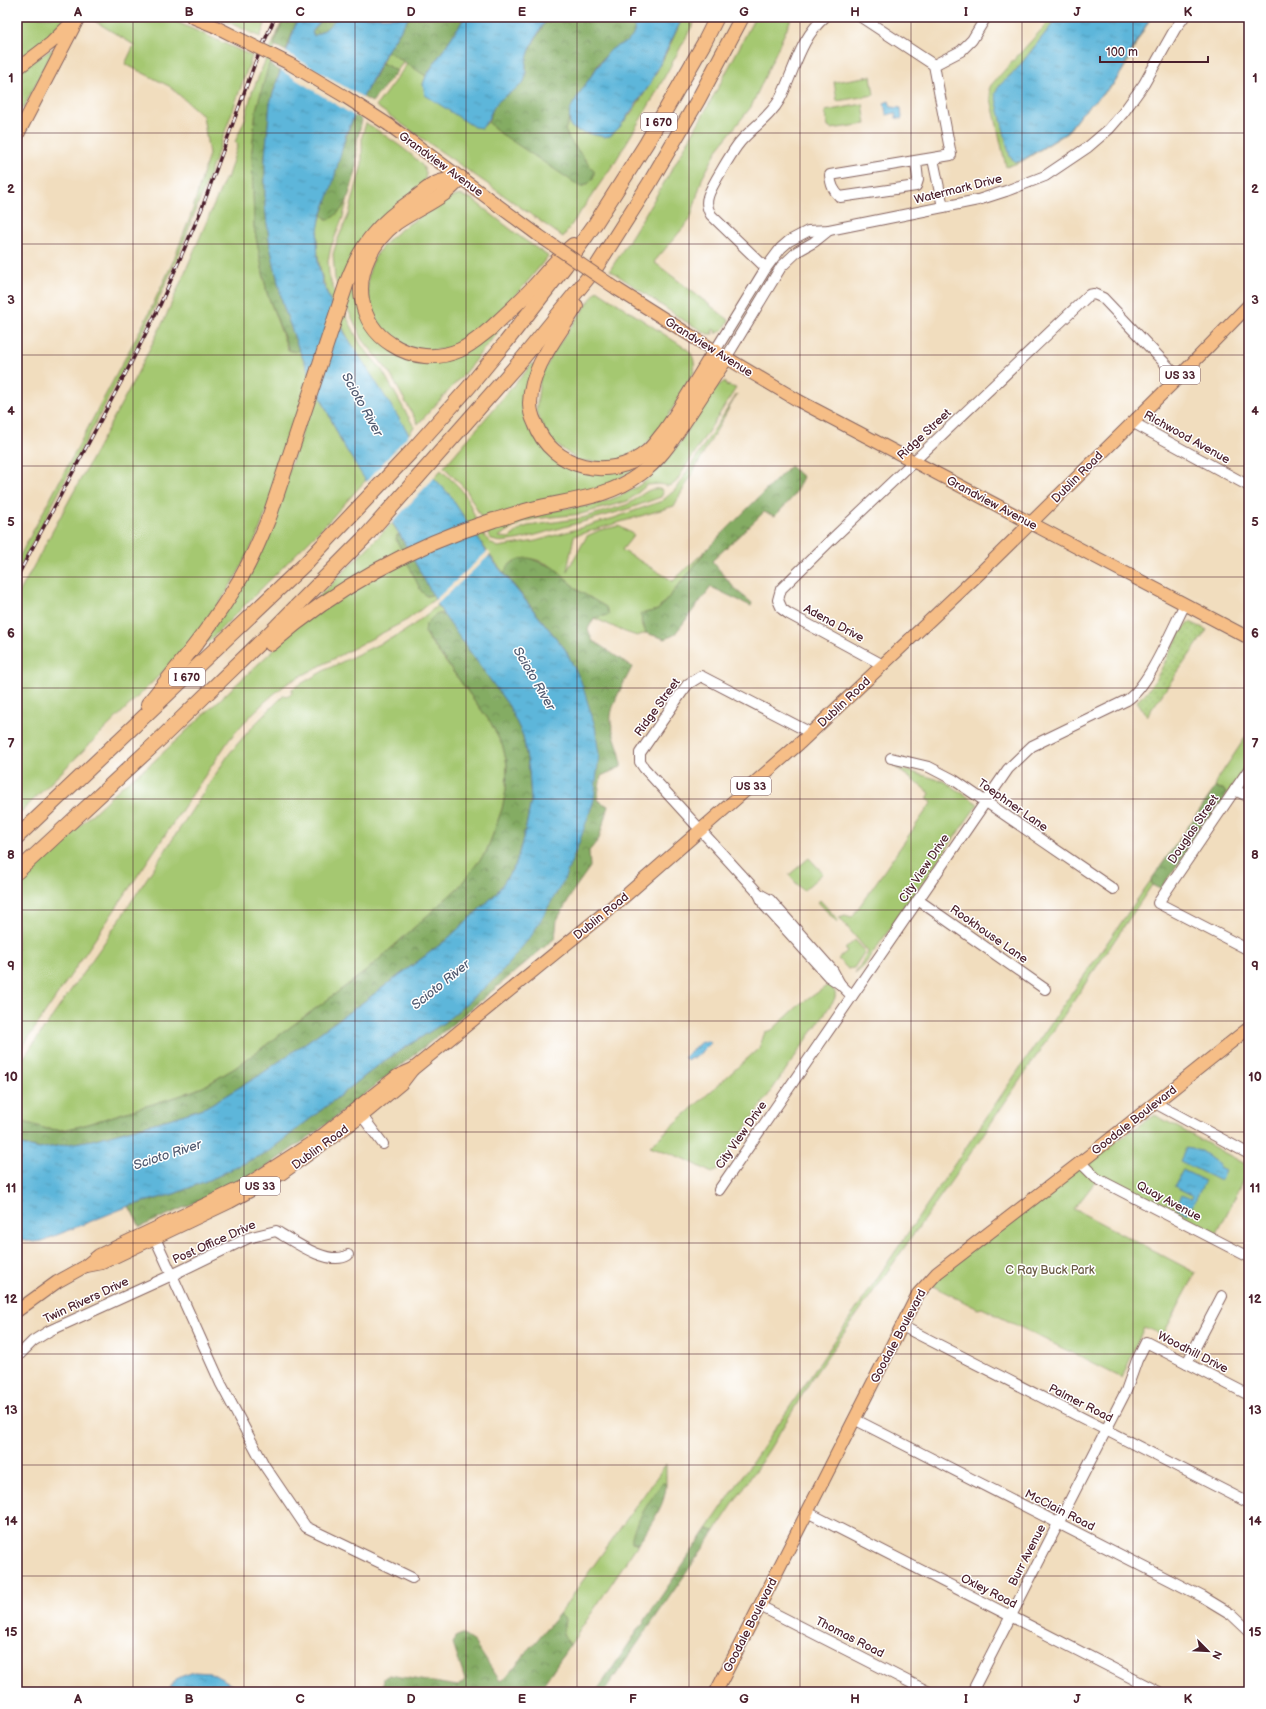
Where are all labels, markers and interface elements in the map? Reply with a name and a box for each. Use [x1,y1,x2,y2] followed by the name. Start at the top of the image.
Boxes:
[73,4,82,20] text: A
[184,4,194,20] text: B
[295,4,305,20] text: C
[406,4,416,20] text: D
[518,4,527,20] text: E
[629,4,637,20] text: F
[739,4,749,20] text: G
[850,4,860,20] text: H
[964,4,968,20] text: I
[1073,4,1081,20] text: J
[1184,4,1193,20] text: K
[1100,38,1208,64] scale bar
[1106,45,1138,60] text: 100 m
[8,70,14,86] text: 1
[1252,70,1258,86] text: 1
[641,113,677,131] road number: I 670
[396,129,486,200] street label: Grandview Avenue
[913,171,1004,208] street label: Watermark Drive
[7,181,15,197] text: 2
[1251,181,1259,197] text: 2
[7,292,15,308] text: 3
[1251,292,1259,308] text: 3
[662,314,755,380] street label: Grandview Avenue
[1160,366,1200,384] road number: US 33
[338,370,387,440] water label: Scioto River
[7,403,15,419] text: 4
[1251,403,1259,419] text: 4
[894,405,955,463] street label: Ridge Street
[1141,408,1232,467] street label: Richwood Avenue
[1048,448,1106,506] street label: Dublin Road
[944,473,1040,534] street label: Grandview Avenue
[7,514,15,530] text: 5
[1251,514,1259,530] text: 5
[801,601,866,646] street label: Adena Drive
[7,625,15,641] text: 6
[1251,625,1259,641] text: 6
[510,644,559,714] water label: Scioto River
[169,668,205,686] road number: I 670
[815,674,874,731] street label: Dublin Road
[631,675,684,739] street label: Ridge Street
[7,736,15,752] text: 7
[1251,736,1259,752] text: 7
[975,776,1051,835] street label: Toephner Lane
[731,777,771,795] road number: US 33
[1165,792,1222,867] street label: Douglas Street
[896,831,953,905] street label: City View Drive
[7,847,15,863] text: 8
[1251,847,1259,863] text: 8
[571,889,632,943] street label: Dublin Road
[947,902,1031,967] street label: Rookhouse Lane
[408,956,474,1013] water label: Scioto River
[7,958,15,974] text: 9
[1251,958,1259,974] text: 9
[4,1069,18,1085] text: 10
[1248,1069,1262,1085] text: 10
[1089,1082,1180,1158] street label: Goodale Boulevard
[712,1098,770,1172] street label: City View Drive
[289,1122,352,1173] street label: Dublin Road
[131,1136,205,1173] water label: Scioto River
[240,1177,280,1195] road number: US 33
[1134,1178,1204,1225] street label: Quay Avenue
[6,1180,16,1196] text: 11
[1250,1180,1260,1196] text: 11
[170,1217,258,1267] street label: Post Office Drive
[1005,1263,1095,1278] park label: C Ray Buck Park
[41,1274,131,1327] street label: Twin Rivers Drive
[867,1287,930,1386] street label: Goodale Boulevard
[4,1291,18,1307] text: 12
[1248,1291,1262,1307] text: 12
[1155,1328,1230,1377] street label: Woodhill Drive
[1046,1381,1116,1426] street label: Palmer Road
[4,1402,18,1418] text: 13
[1248,1402,1262,1418] text: 13
[1022,1486,1097,1535] street label: McClain Road
[4,1513,18,1529] text: 14
[1248,1513,1262,1529] text: 14
[1006,1522,1049,1589] street label: Burr Avenue
[958,1571,1020,1612] street label: Oxley Road
[720,1575,781,1675] street label: Goodale Boulevard
[813,1614,887,1661] street label: Thomas Road
[5,1624,18,1640] text: 15
[1249,1624,1262,1640] text: 15
[1188,1631,1228,1671] north arrow
[1209,1648,1224,1661] text: N
[73,1691,82,1707] text: A
[184,1691,194,1707] text: B
[295,1691,305,1707] text: C
[406,1691,416,1707] text: D
[518,1691,527,1707] text: E
[629,1691,637,1707] text: F
[739,1691,749,1707] text: G
[850,1691,860,1707] text: H
[964,1691,968,1707] text: I
[1073,1691,1081,1707] text: J
[1184,1691,1193,1707] text: K

